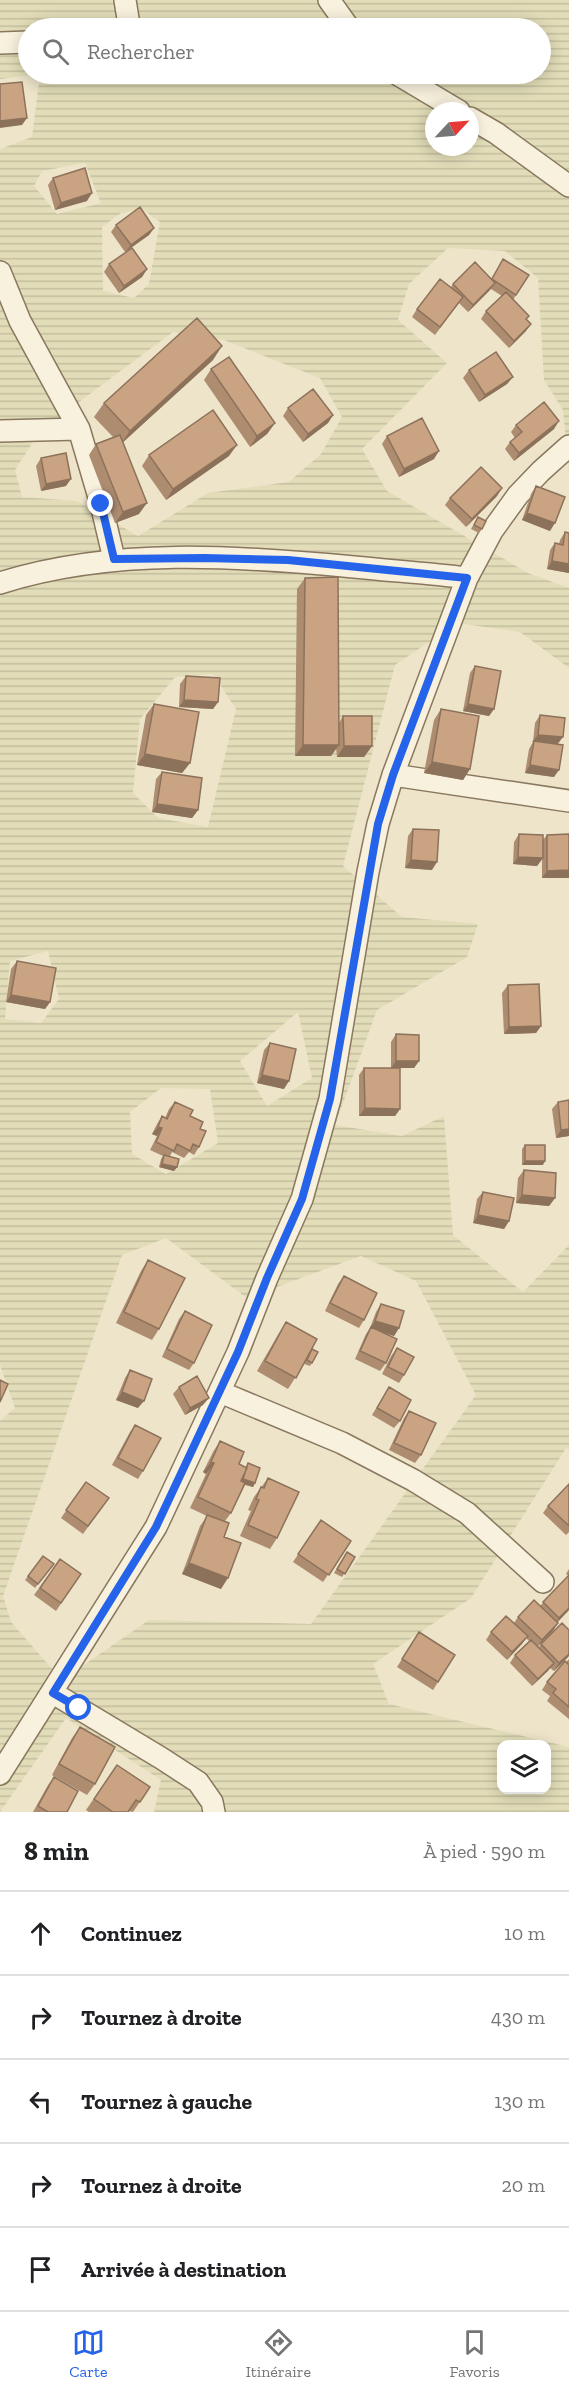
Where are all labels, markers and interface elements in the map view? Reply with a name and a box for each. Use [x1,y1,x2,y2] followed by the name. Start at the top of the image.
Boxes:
[18,18,551,84] search box
[39,35,72,68] icon: search
[87,38,195,65] text: Rechercher
[425,102,479,156] north arrow
[87,490,113,516] route end
[65,1694,91,1720] route start
[497,1740,551,1794] map controls
[497,1740,551,1794] button: layers
[24,1835,89,1867] text: 8 min
[424,1839,545,1863] text: À pied · 590 m
[24,1917,57,1950] icon: ahead
[81,1920,182,1947] text: Continuez
[504,1921,545,1945] text: 10 m
[24,2001,57,2034] icon: right
[81,2004,242,2031] text: Tournez à droite
[491,2005,545,2029] text: 430 m
[24,2085,57,2118] icon: left
[81,2088,252,2115] text: Tournez à gauche
[494,2089,545,2113] text: 130 m
[24,2169,57,2202] icon: right
[81,2172,242,2199] text: Tournez à droite
[501,2173,545,2197] text: 20 m
[24,2253,57,2286] icon: arrive
[81,2256,286,2283] text: Arrivée à destination
[69,2326,107,2381] tab: Carte
[246,2326,311,2381] tab: Itinéraire
[449,2326,500,2381] tab: Favoris

